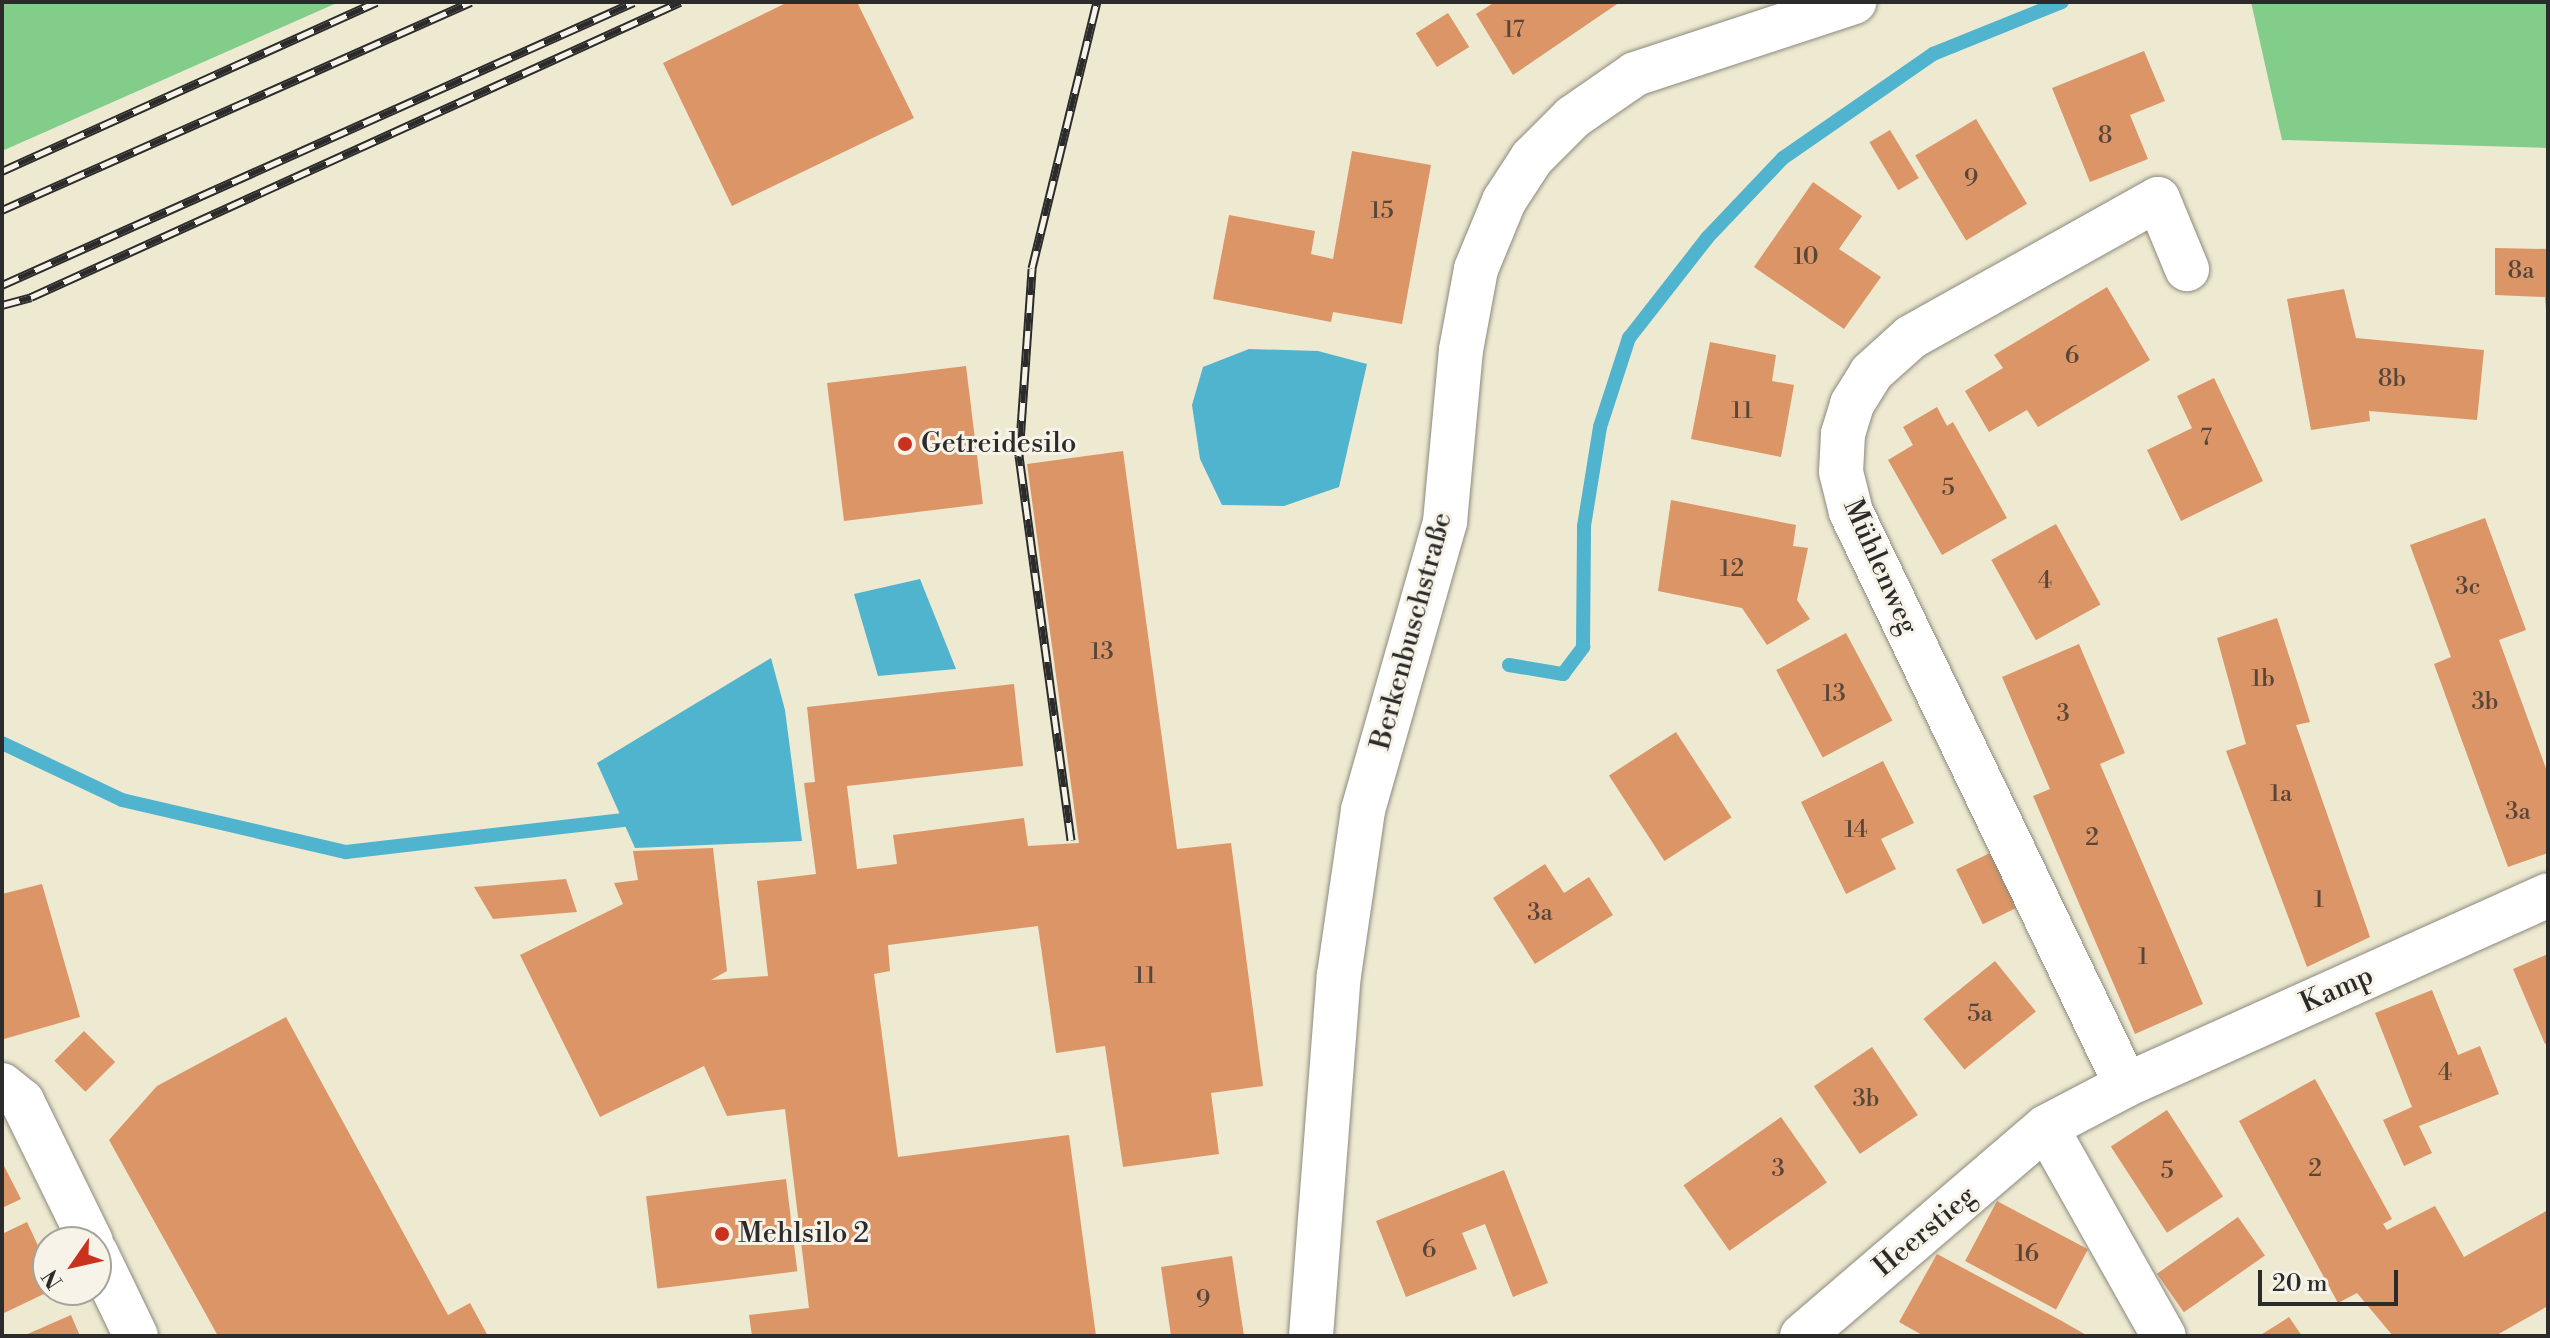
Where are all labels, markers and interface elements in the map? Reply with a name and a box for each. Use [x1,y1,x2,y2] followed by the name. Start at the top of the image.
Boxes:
[1503,17,1525,45] house number: 17
[2098,123,2112,151] house number: 8
[1964,166,1978,194] house number: 9
[1370,198,1394,226] house number: 15
[1793,244,1819,272] house number: 10
[2508,258,2534,286] house number: 8a
[2065,343,2079,371] house number: 6
[2378,366,2406,394] house number: 8b
[1731,398,1753,426] house number: 11
[2200,425,2212,453] house number: 7
[921,427,1077,461] place label: Getreidesilo
[896,435,914,453] marker: Getreidesilo
[1941,475,1955,503] house number: 5
[1835,494,1925,640] street label: Mühlenweg
[1364,509,1460,753] street label: Berkenbuschstraße
[1720,556,1744,584] house number: 12
[2038,568,2052,596] house number: 4
[2455,574,2481,602] house number: 3c
[1090,639,1114,667] house number: 13
[2251,666,2275,694] house number: 1b
[1822,681,1846,709] house number: 13
[2472,689,2498,717] house number: 3b
[2056,701,2070,729] house number: 3
[2270,781,2292,809] house number: 1a
[2505,799,2531,827] house number: 3a
[1844,817,1868,845] house number: 14
[2085,825,2099,853] house number: 2
[2314,887,2324,915] house number: 1
[1527,900,1553,928] house number: 3a
[2138,944,2148,972] house number: 1
[2295,959,2379,1021] street label: Kamp
[1134,963,1156,991] house number: 11
[1967,1001,1993,1029] house number: 5a
[2438,1060,2452,1088] house number: 4
[1853,1086,1879,1114] house number: 3b
[1771,1156,1785,1184] house number: 3
[2308,1156,2322,1184] house number: 2
[2160,1158,2174,1186] house number: 5
[1867,1180,1983,1284] street label: Heerstieg
[738,1217,869,1251] place label: Mehlsilo 2
[713,1225,731,1243] marker: Mehlsilo 2
[32,1226,112,1306] north arrow
[1422,1237,1436,1265] house number: 6
[2015,1241,2039,1269] house number: 16
[2262,1254,2402,1304] scale bar
[37,1264,69,1293] text: N
[2272,1269,2328,1299] text: 20 m
[1196,1287,1210,1315] house number: 9

